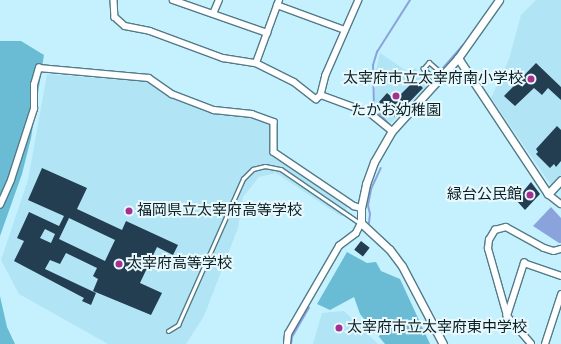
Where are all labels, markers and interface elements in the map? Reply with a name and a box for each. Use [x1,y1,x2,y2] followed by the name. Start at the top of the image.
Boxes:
[343,70,523,88] place label: 太宰府市立太宰府南小学校
[526,74,536,84] marker: 太宰府市立太宰府南小学校
[391,91,401,101] marker: たかお幼稚園
[351,102,441,120] place label: たかお幼稚園
[447,186,522,204] place label: 緑台公民館
[525,190,535,200] marker: 緑台公民館
[137,202,302,220] place label: 福岡県立太宰府高等学校
[124,206,134,216] marker: 福岡県立太宰府高等学校
[127,255,232,273] place label: 太宰府高等学校
[114,259,124,269] marker: 太宰府高等学校
[347,319,527,337] place label: 太宰府市立太宰府東中学校
[334,323,344,333] marker: 太宰府市立太宰府東中学校

